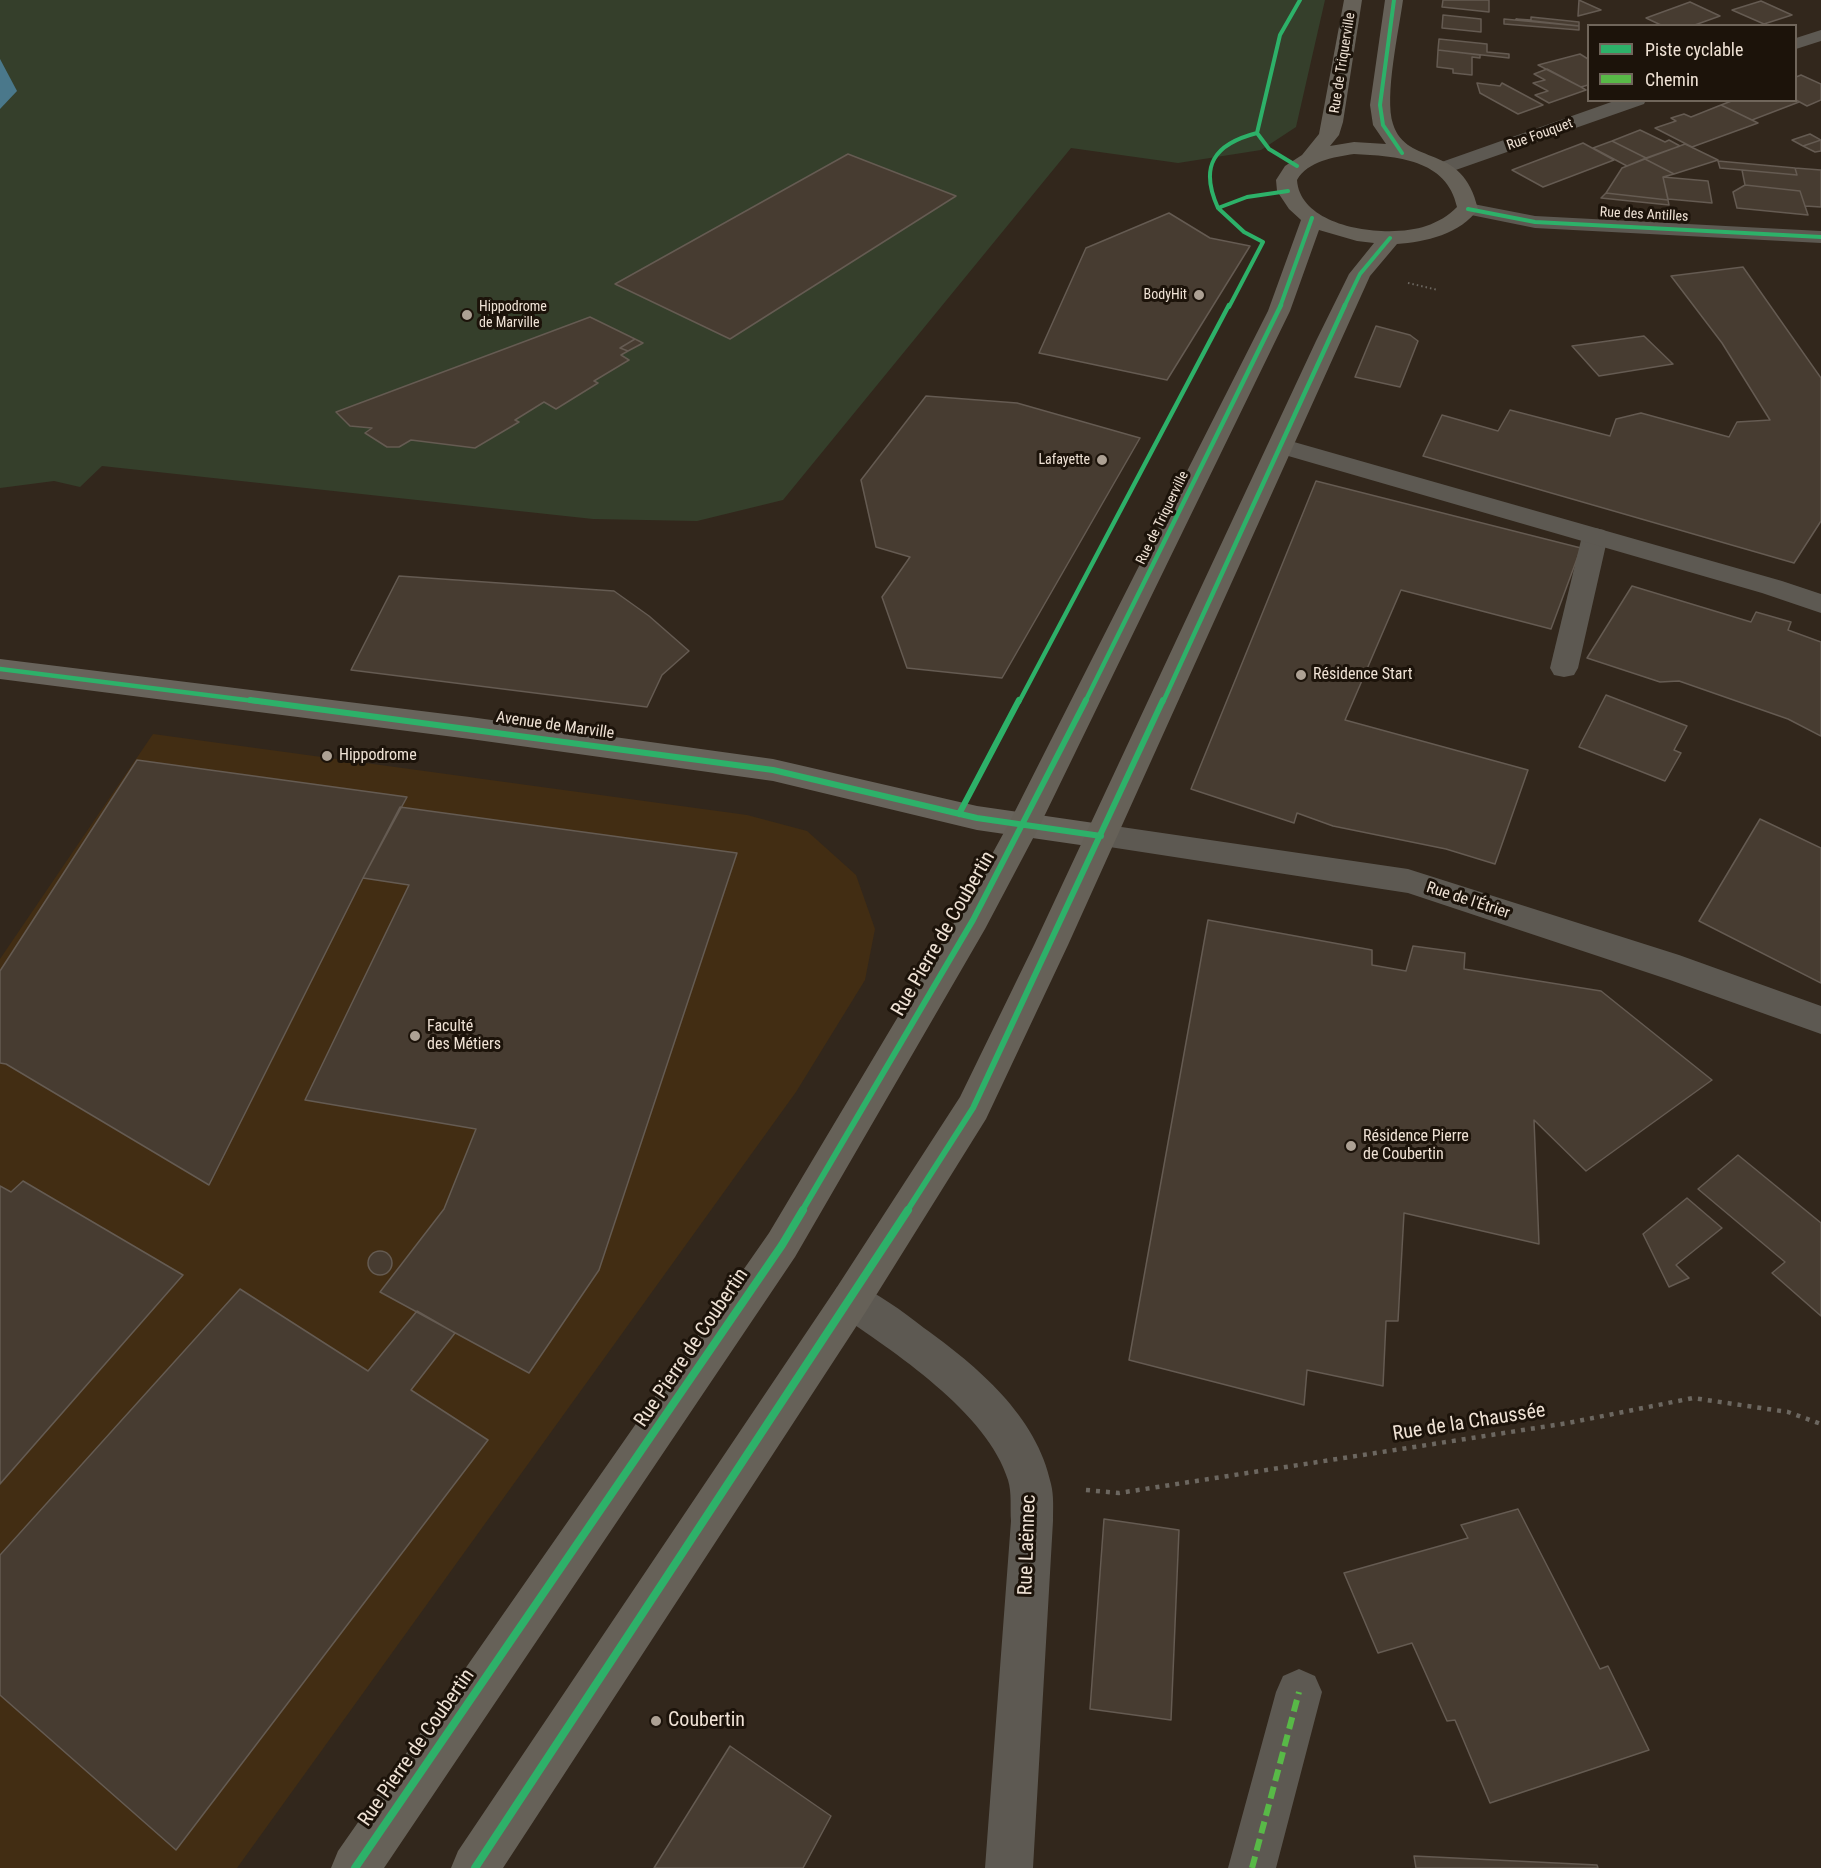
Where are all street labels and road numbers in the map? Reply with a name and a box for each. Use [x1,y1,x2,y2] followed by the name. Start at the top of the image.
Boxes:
[1327,11,1359,115] street label: Rue de Triquerville
[1505,115,1575,155] street label: Rue Fouquet
[1599,204,1689,226] street label: Rue des Antilles
[1133,469,1193,567] street label: Rue de Triquerville
[495,708,615,744] street label: Avenue de Marville
[887,847,1001,1021] street label: Rue Pierre de Coubertin
[1424,878,1512,924] street label: Rue de l'Étrier
[630,1264,754,1432] street label: Rue Pierre de Coubertin
[1391,1399,1547,1447] street label: Rue de la Chaussée
[1014,1494,1042,1596] street label: Rue Laënnec
[354,1665,480,1831] street label: Rue Pierre de Coubertin

